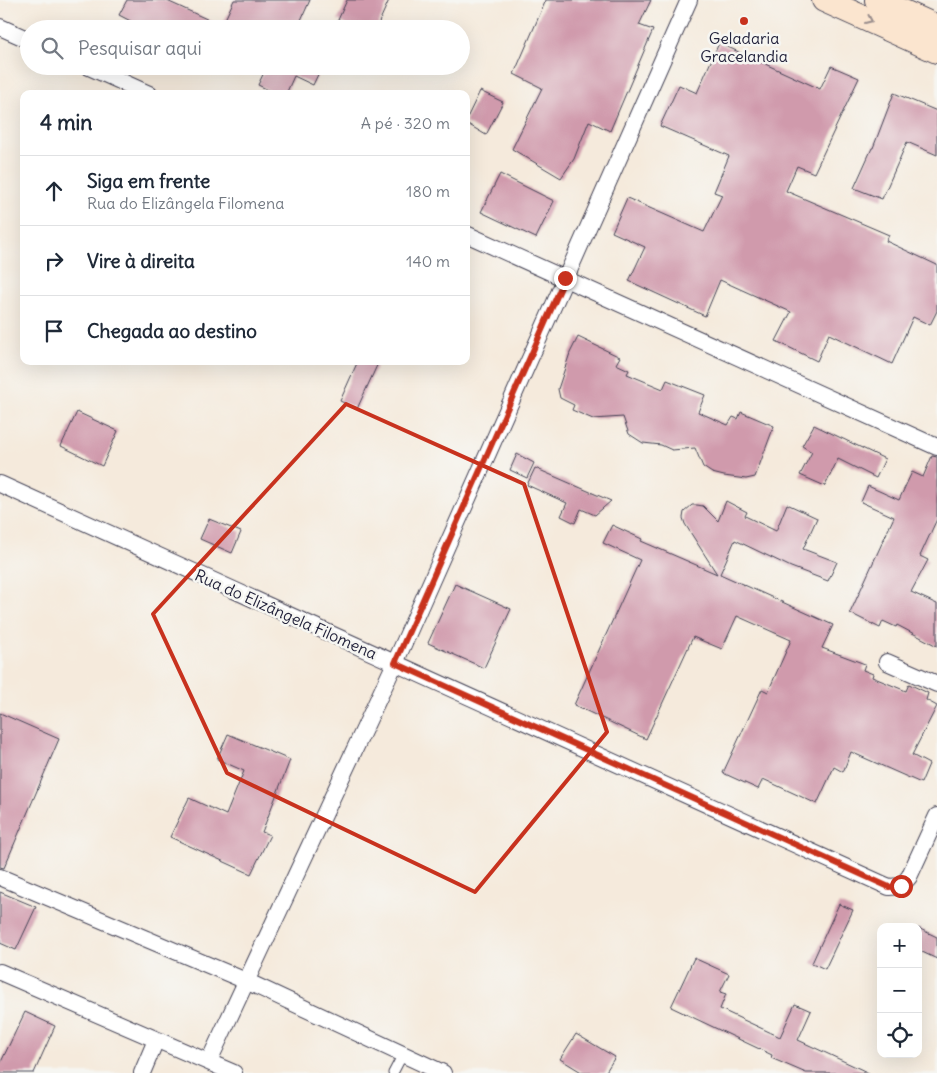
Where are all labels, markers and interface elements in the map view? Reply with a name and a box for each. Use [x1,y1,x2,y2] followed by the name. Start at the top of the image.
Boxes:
[864,14,873,24] one-way arrow
[738,15,750,27] marker: Geladaria Gracelandia
[20,20,470,75] search box
[700,28,788,66] place label: Geladaria Gracelandia
[38,34,66,62] icon: search
[78,36,202,60] text: Pesquisar aqui
[40,109,92,136] text: 4 min
[361,113,450,133] text: A pé · 320 m
[87,169,210,193] text: Siga em frente
[40,177,68,205] icon: ahead
[406,181,450,201] text: 180 m
[87,193,284,213] text: Rua do Elizângela Filomena
[40,247,68,275] icon: right
[87,249,195,273] text: Vire à direita
[406,251,450,271] text: 140 m
[554,267,577,290] route end
[40,317,68,345] icon: arrive
[87,319,257,343] text: Chegada ao destino
[192,565,380,663] street label: Rua do Elizângela Filomena
[890,875,913,898] route start
[877,923,922,1058] map controls
[877,923,922,968] button: +
[877,968,922,1013] button: −
[877,1013,922,1058] button: locate

